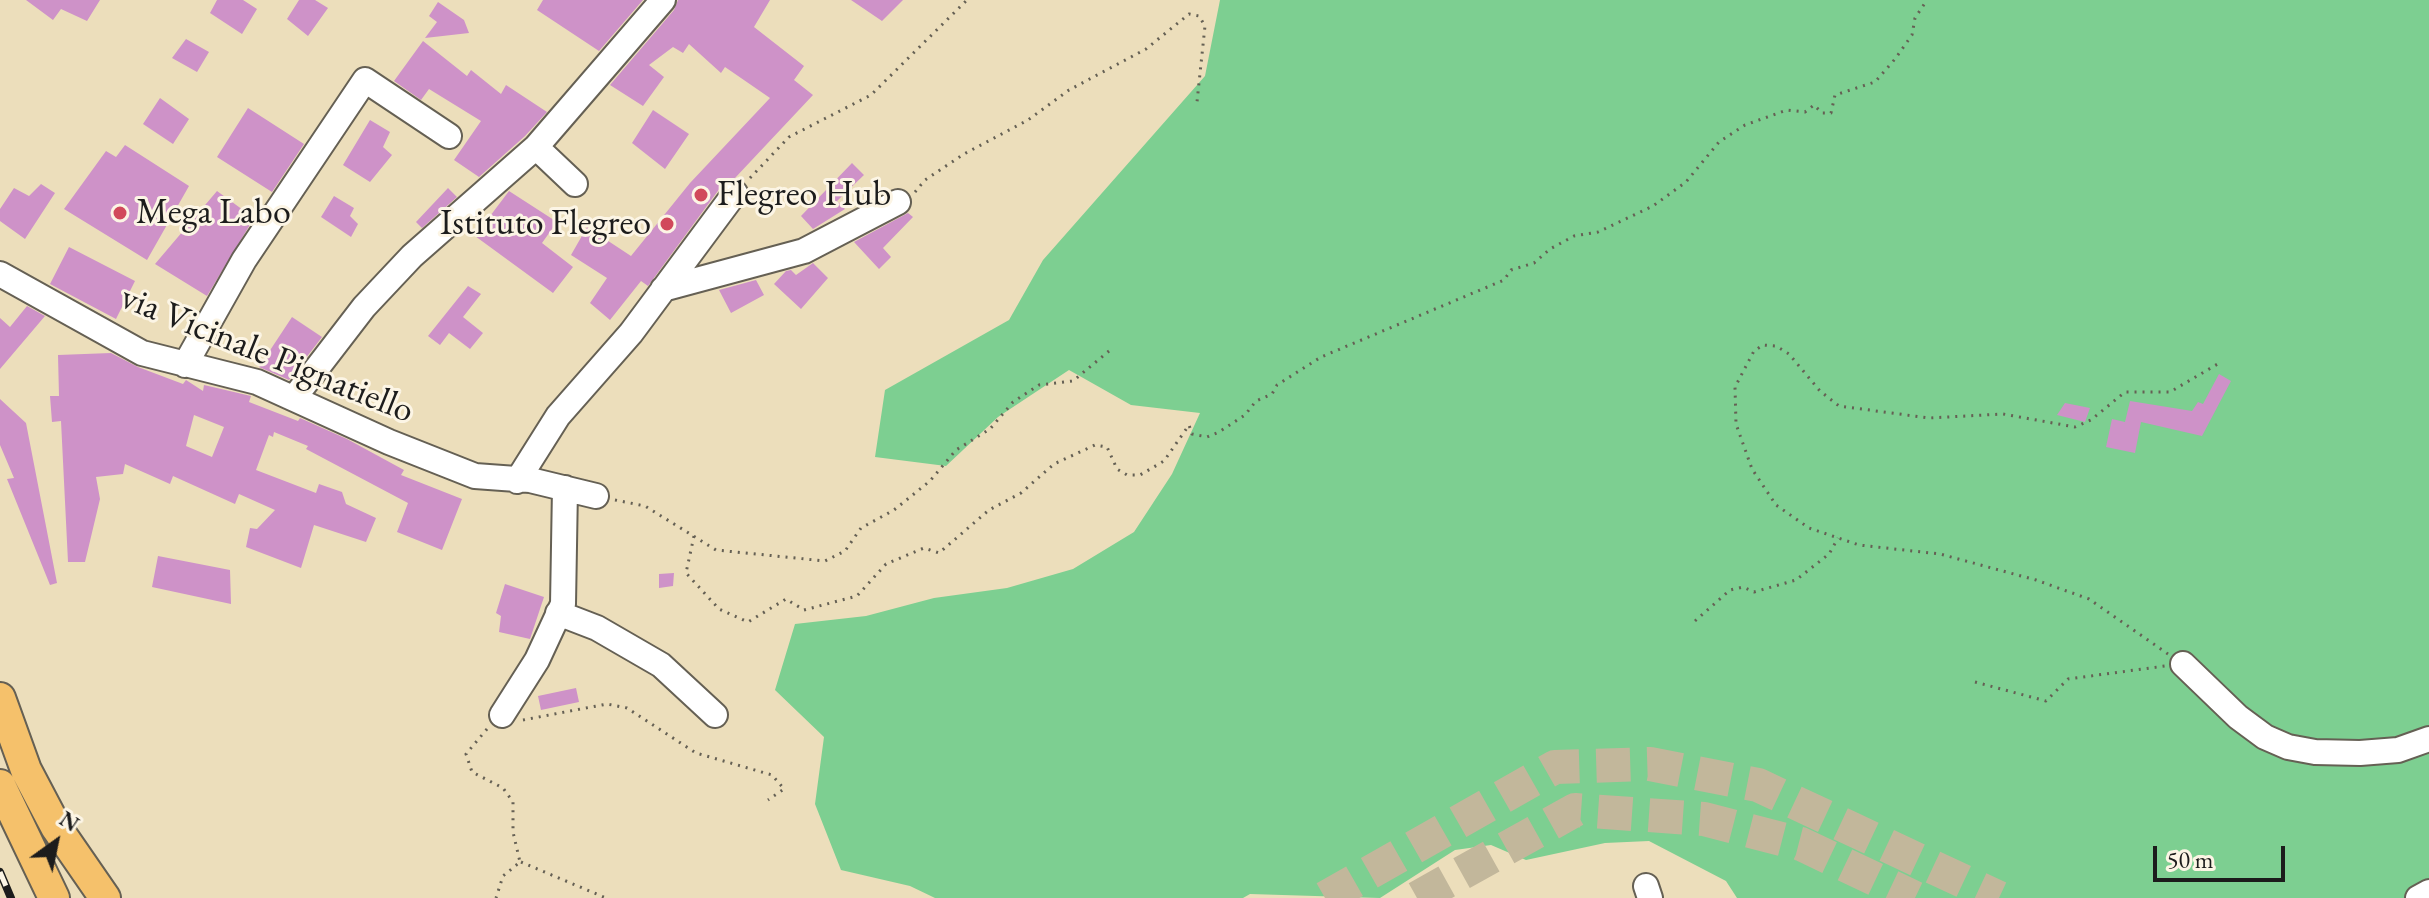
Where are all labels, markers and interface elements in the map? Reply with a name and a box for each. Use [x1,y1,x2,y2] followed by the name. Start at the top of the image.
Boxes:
[717,173,891,217] place label: Flegreo Hub
[692,186,710,204] marker: Flegreo Hub
[136,191,291,235] place label: Mega Labo
[440,202,651,246] place label: Istituto Flegreo
[111,204,129,222] marker: Mega Labo
[658,215,676,233] marker: Istituto Flegreo
[114,277,420,433] street label: via Vicinale Pignatiello
[16,802,96,882] north arrow
[54,804,85,838] text: N
[2157,830,2289,880] scale bar
[2167,844,2214,875] text: 50 m

